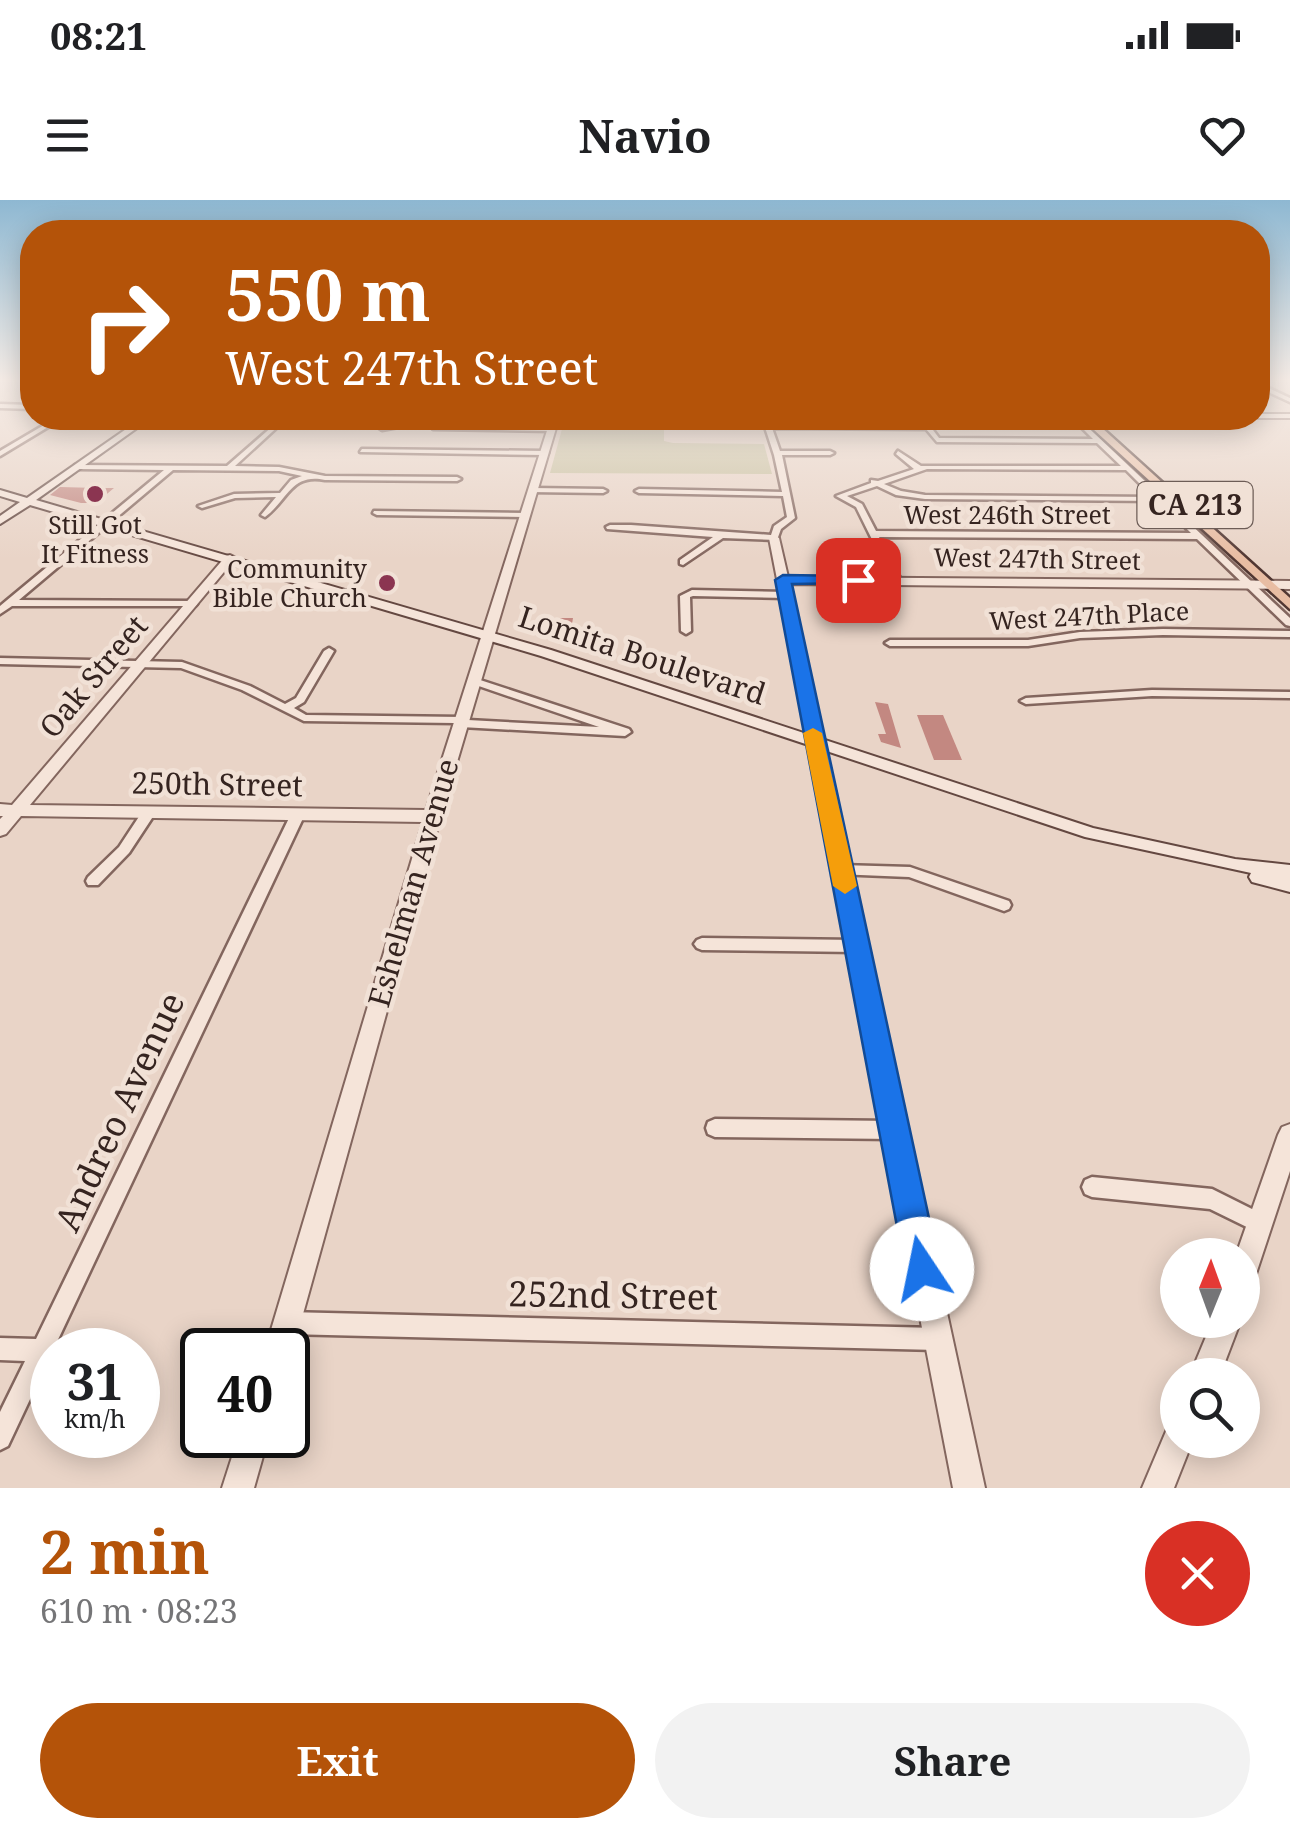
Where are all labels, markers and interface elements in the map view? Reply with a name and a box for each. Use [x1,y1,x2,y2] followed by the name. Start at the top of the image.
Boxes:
[50,9,147,61] text: 08:21
[578,105,712,166] text: Navio
[40,108,95,163] icon: menu
[1195,108,1250,163] icon: heart
[225,246,431,342] text: 550 m
[60,260,190,390] icon: right
[225,337,598,398] text: West 247th Street
[1138,482,1252,528] road number: CA 213
[84,483,106,505] marker: Still Got It Fitness
[903,497,1111,531] street label: West 246th Street
[41,507,149,570] place label: Still Got It Fitness
[816,538,901,623] pin
[933,539,1141,577] street label: West 247th Street
[213,551,368,614] place label: Community Bible Church
[831,553,886,608] icon: arrive
[376,572,398,594] marker: Community Bible Church
[988,593,1190,637] street label: West 247th Place
[514,595,771,714] street label: Lomita Boulevard
[30,606,156,746] street label: Oak Street
[358,754,468,1011] street label: Eshelman Avenue
[131,762,303,805] street label: 250th Street
[43,984,195,1238] street label: Andreo Avenue
[870,1217,974,1321] position arrow
[1160,1238,1260,1338] north arrow
[1160,1238,1260,1458] map controls
[508,1269,718,1320] street label: 252nd Street
[180,1328,310,1458] speed limit sign: 40
[67,1347,123,1415] text: 31
[1160,1358,1260,1458] button: search
[64,1401,126,1435] text: km/h
[40,1510,210,1592] text: 2 min
[1145,1521,1250,1626] button: close
[40,1589,238,1632] text: 610 m · 08:23
[40,1703,635,1818] button: Exit
[655,1703,1250,1818] button: Share

